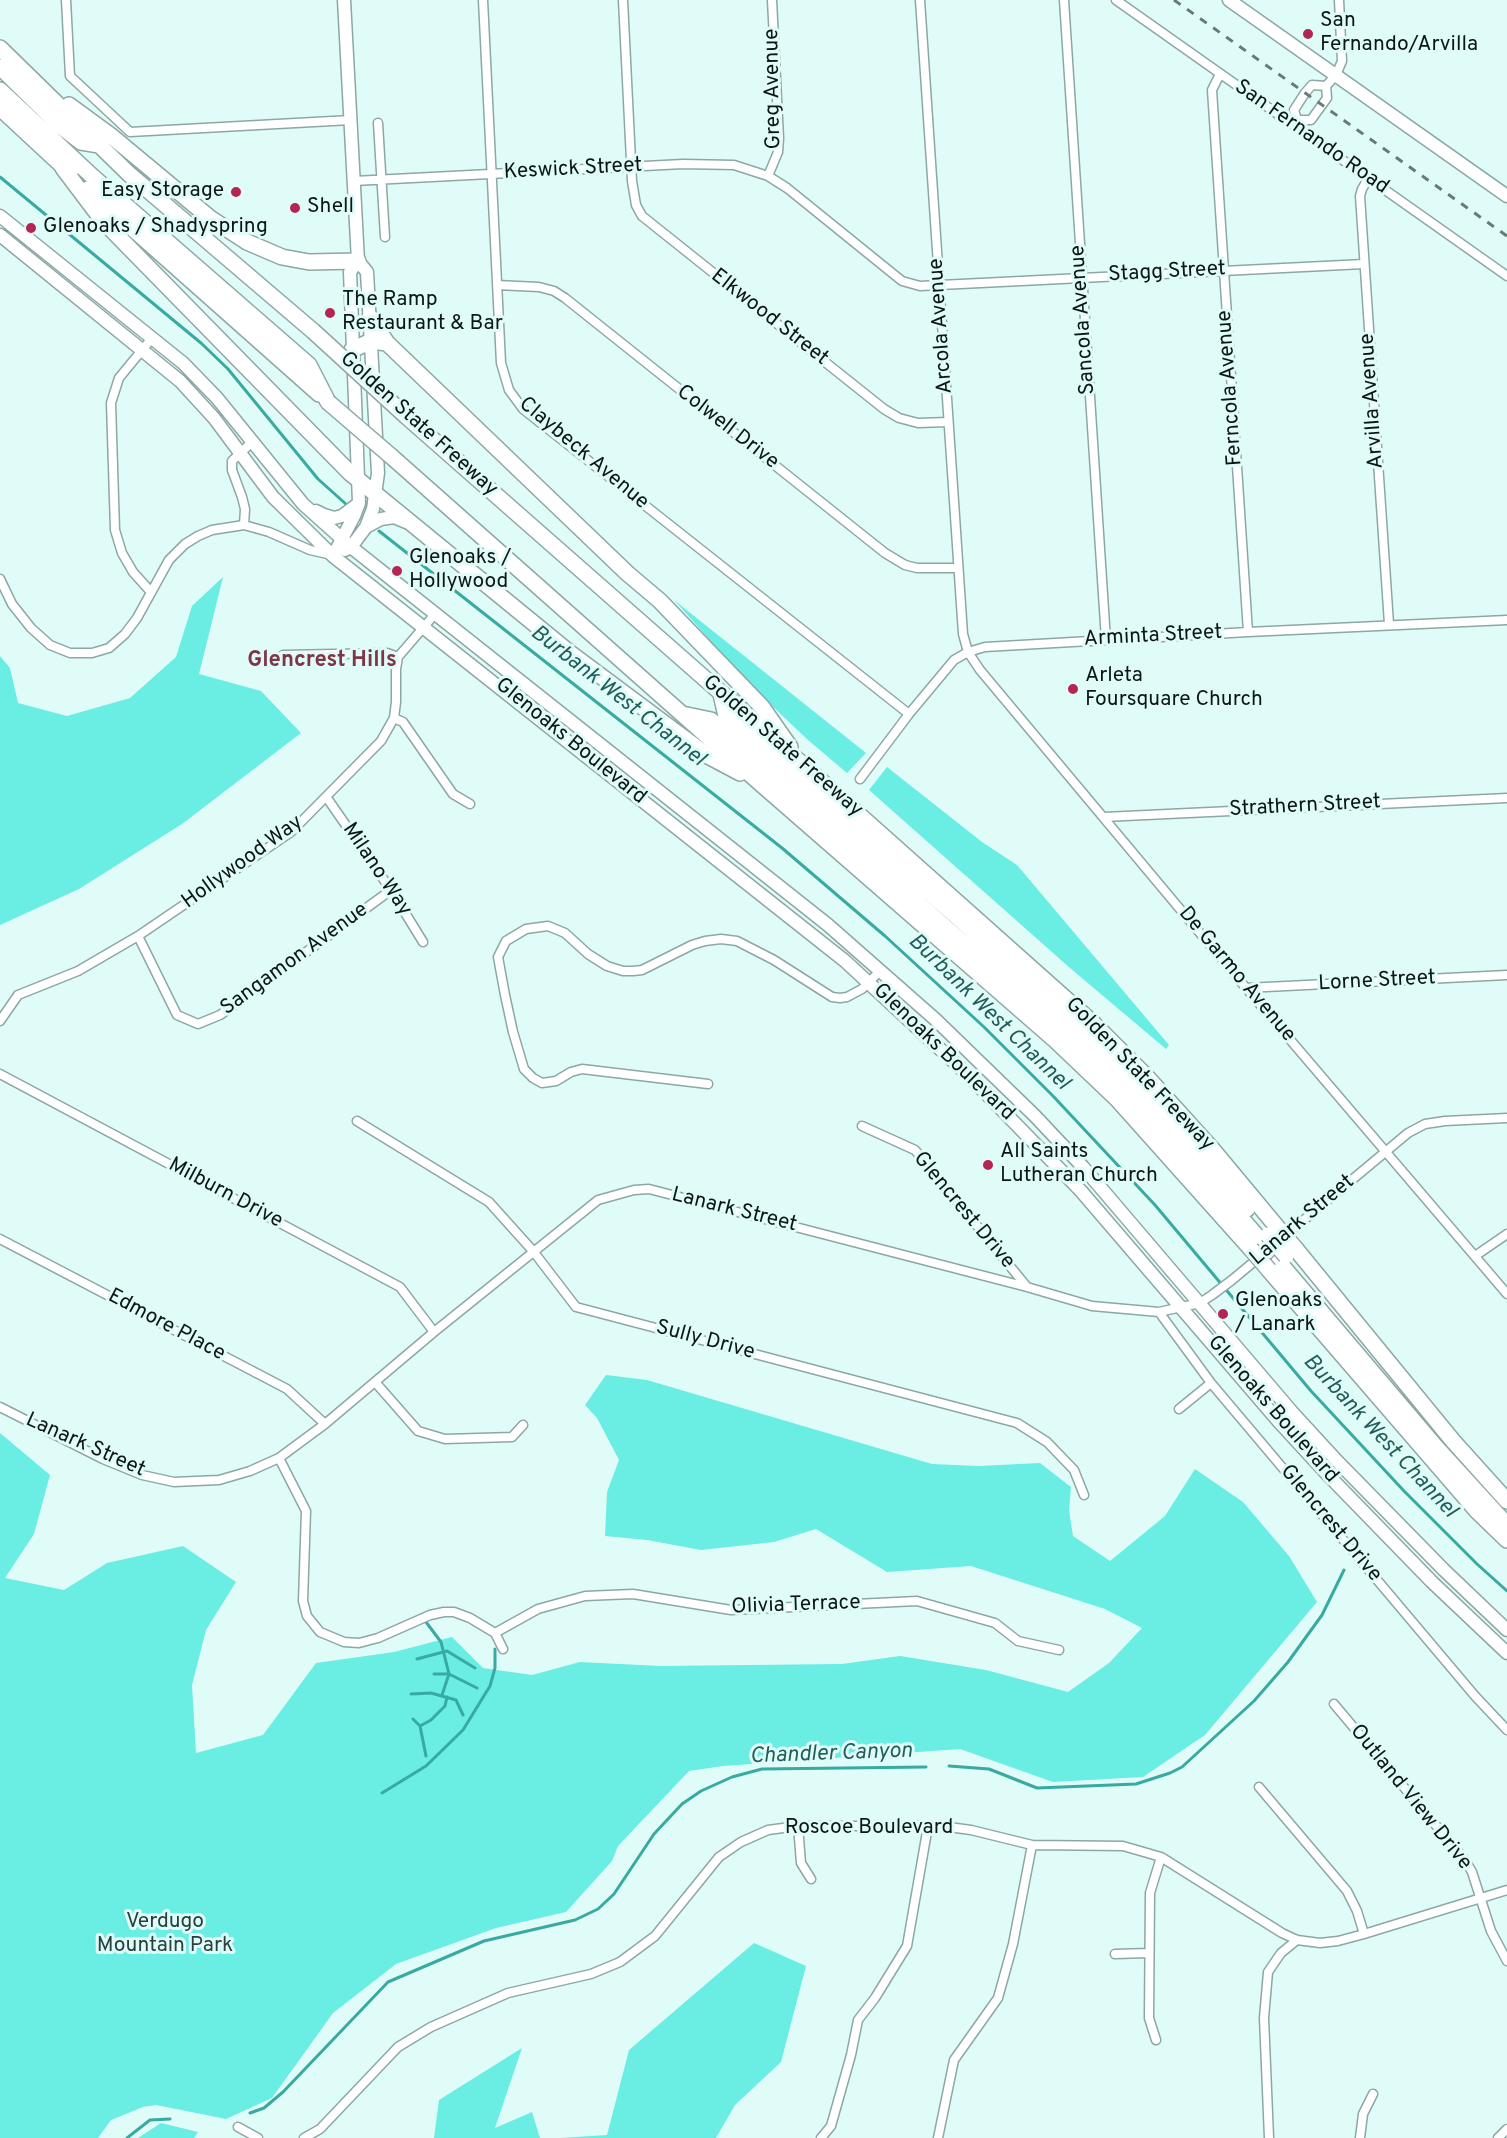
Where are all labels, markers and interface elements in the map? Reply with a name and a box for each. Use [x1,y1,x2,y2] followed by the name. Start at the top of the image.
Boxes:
[1320,9,1478,59] place label: San Fernando/Arvilla
[1301,27,1315,41] marker: San Fernando/Arvilla
[760,28,788,150] street label: Greg Avenue
[1229,75,1393,201] street label: San Fernando Road
[503,154,643,186] street label: Keswick Street
[101,179,224,205] place label: Easy Storage
[229,185,243,199] marker: Easy Storage
[307,195,354,221] place label: Shell
[288,201,302,215] marker: Shell
[43,215,268,241] place label: Glenoaks / Shadyspring
[24,221,38,235] marker: Glenoaks / Shadyspring
[1066,244,1102,396] street label: Sancola Avenue
[925,257,959,395] street label: Arcola Avenue
[1108,257,1226,289] street label: Stagg Street
[705,264,833,372] street label: Elkwood Street
[342,288,503,338] place label: The Ramp Restaurant & Bar
[323,306,337,320] marker: The Ramp Restaurant & Bar
[1213,309,1249,467] street label: Ferncola Avenue
[1356,332,1390,470] street label: Arvilla Avenue
[334,347,502,503] street label: Golden State Freeway
[671,380,783,476] street label: Colwell Drive
[513,392,653,516] street label: Claybeck Avenue
[409,546,511,596] place label: Glenoaks / Hollywood
[390,564,404,578] marker: Glenoaks / Hollywood
[524,621,710,773] water label: Burbank West Channel
[1083,621,1223,653] street label: Arminta Street
[247,649,397,675] district label: Glencrest Hills
[1085,664,1263,714] place label: Arleta Foursquare Church
[697,671,867,823] street label: Golden State Freeway
[489,673,651,811] street label: Glenoaks Boulevard
[1066,682,1080,696] marker: Arleta Foursquare Church
[1229,790,1381,824] street label: Strathern Street
[178,811,308,915] street label: Hollywood Way
[336,819,416,921] street label: Milano Way
[216,898,374,1022] street label: Sangamon Avenue
[1172,902,1300,1048] street label: De Garmo Avenue
[902,929,1074,1097] water label: Burbank West Channel
[1318,966,1436,998] street label: Lorne Street
[867,979,1019,1127] street label: Glenoaks Boulevard
[1059,993,1219,1157] street label: Golden State Freeway
[1000,1140,1158,1190] place label: All Saints Lutheran Church
[907,1147,1019,1275] street label: Glencrest Drive
[163,1153,287,1235] street label: Milburn Drive
[981,1158,995,1172] marker: All Saints Lutheran Church
[1246,1170,1360,1272] street label: Lanark Street
[669,1183,799,1239] street label: Lanark Street
[103,1285,229,1367] street label: Edmore Place
[1235,1289,1322,1339] place label: Glenoaks / Lanark
[1216,1307,1230,1321] marker: Glenoaks / Lanark
[653,1316,757,1366] street label: Sully Drive
[1201,1331,1343,1489] street label: Glenoaks Boulevard
[1296,1350,1462,1524] water label: Burbank West Channel
[21,1408,149,1484] street label: Lanark Street
[1274,1460,1386,1588] street label: Glencrest Drive
[731,1591,861,1621] street label: Olivia Terrace
[1344,1720,1476,1876] street label: Outland View Drive
[749,1739,913,1771] water label: Chandler Canyon
[785,1816,953,1842] street label: Roscoe Boulevard
[97,1910,233,1960] park label: Verdugo Mountain Park

